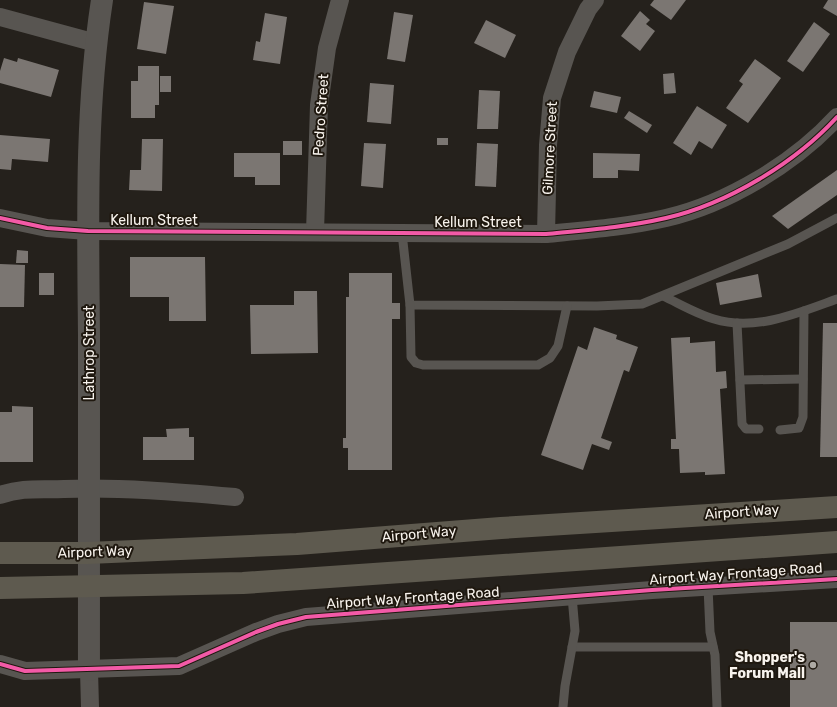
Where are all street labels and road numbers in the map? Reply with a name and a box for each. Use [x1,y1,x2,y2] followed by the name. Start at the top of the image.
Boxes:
[310,73,332,157] street label: Pedro Street
[539,100,561,195] street label: Gilmore Street
[110,212,198,229] street label: Kellum Street
[434,214,522,231] street label: Kellum Street
[81,305,98,401] street label: Lathrop Street
[704,501,780,523] street label: Airport Way
[381,522,457,546] street label: Airport Way
[57,542,133,562] street label: Airport Way
[649,559,823,589] street label: Airport Way Frontage Road
[326,583,500,613] street label: Airport Way Frontage Road

